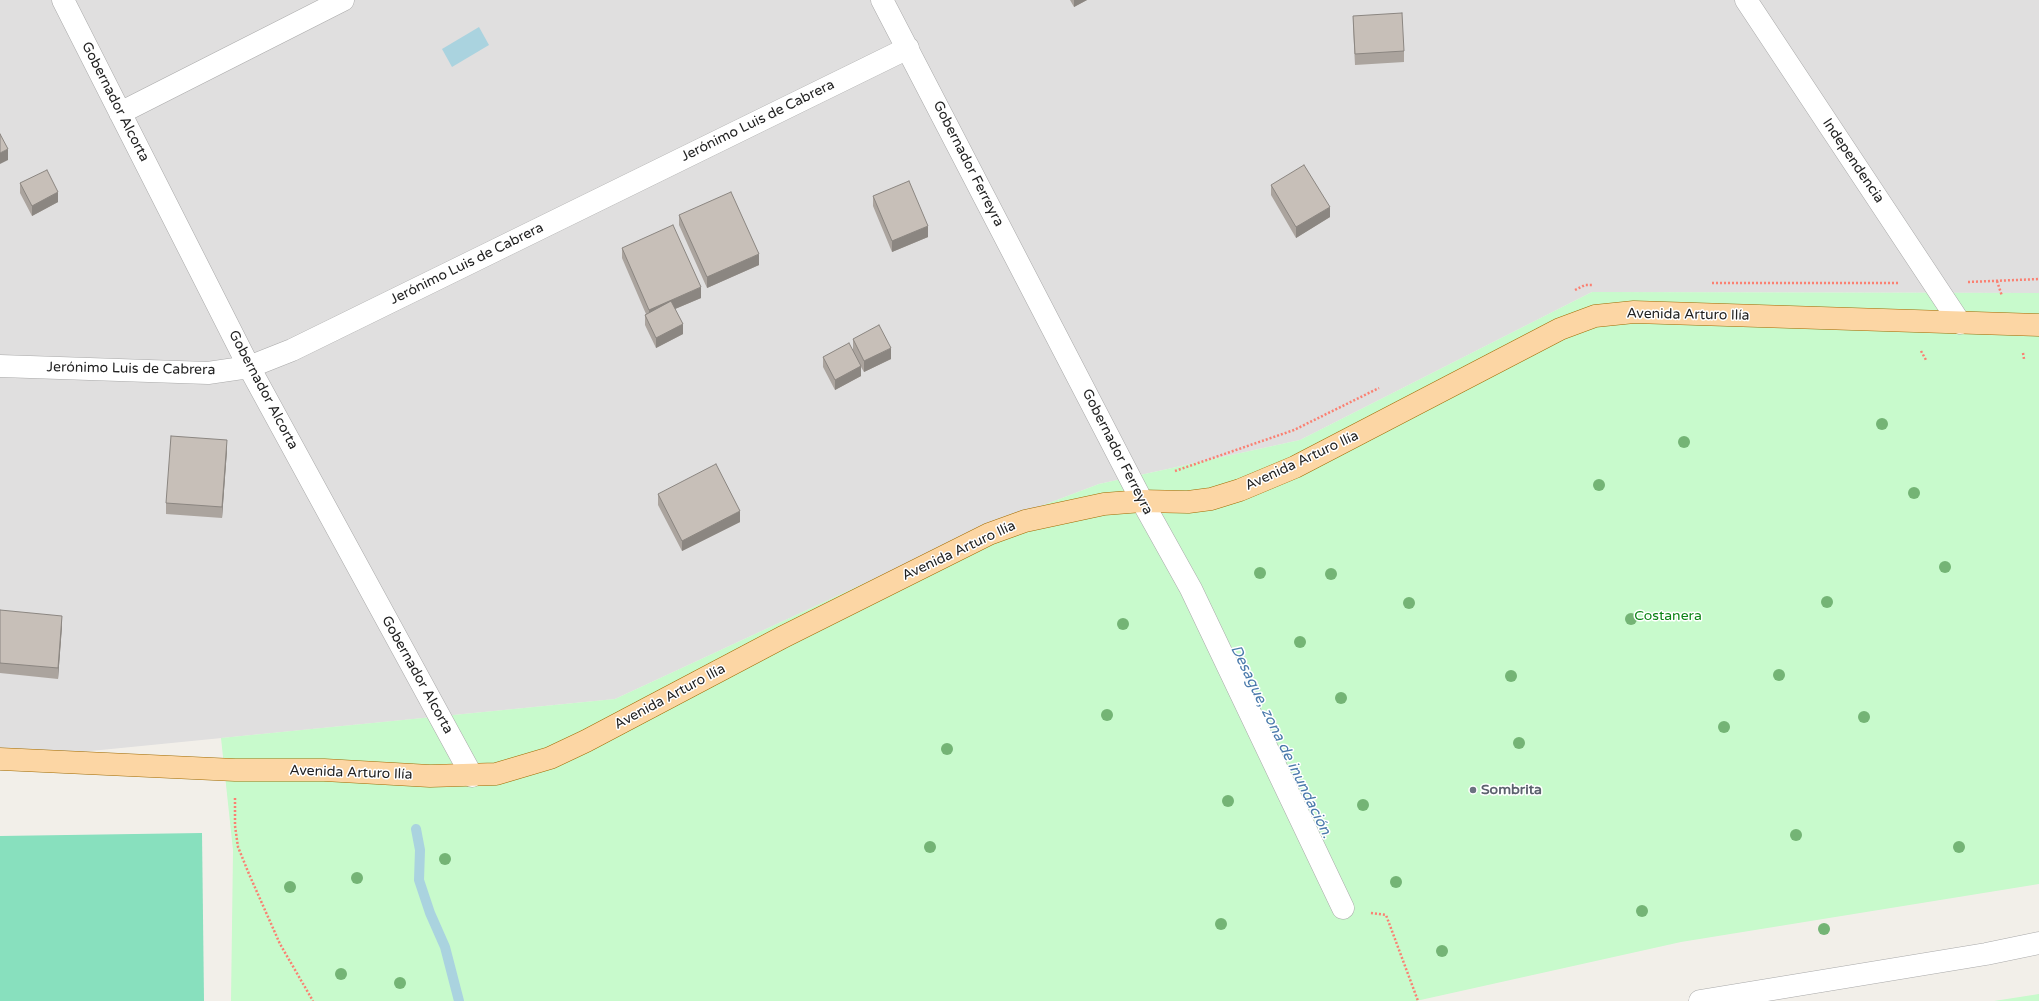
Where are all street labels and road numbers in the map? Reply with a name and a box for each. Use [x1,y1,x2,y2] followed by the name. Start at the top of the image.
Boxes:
[77,39,153,165] street label: Gobernador Alcorta
[679,76,837,166] street label: Jerónimo Luis de Cabrera
[929,98,1007,230] street label: Gobernador Ferreyra
[1818,115,1888,207] street label: Independencia
[388,219,546,309] street label: Jerónimo Luis de Cabrera
[1626,306,1750,324] street label: Avenida Arturo Ilía
[225,328,301,452] street label: Gobernador Alcorta
[47,359,215,379] street label: Jerónimo Luis de Cabrera
[1078,386,1156,518] street label: Gobernador Ferreyra
[1243,427,1361,495] street label: Avenida Arturo Ilía
[900,517,1018,585] street label: Avenida Arturo Ilía
[378,613,456,737] street label: Gobernador Alcorta
[612,661,728,733] street label: Avenida Arturo Ilía
[289,762,413,784] street label: Avenida Arturo Ilía

